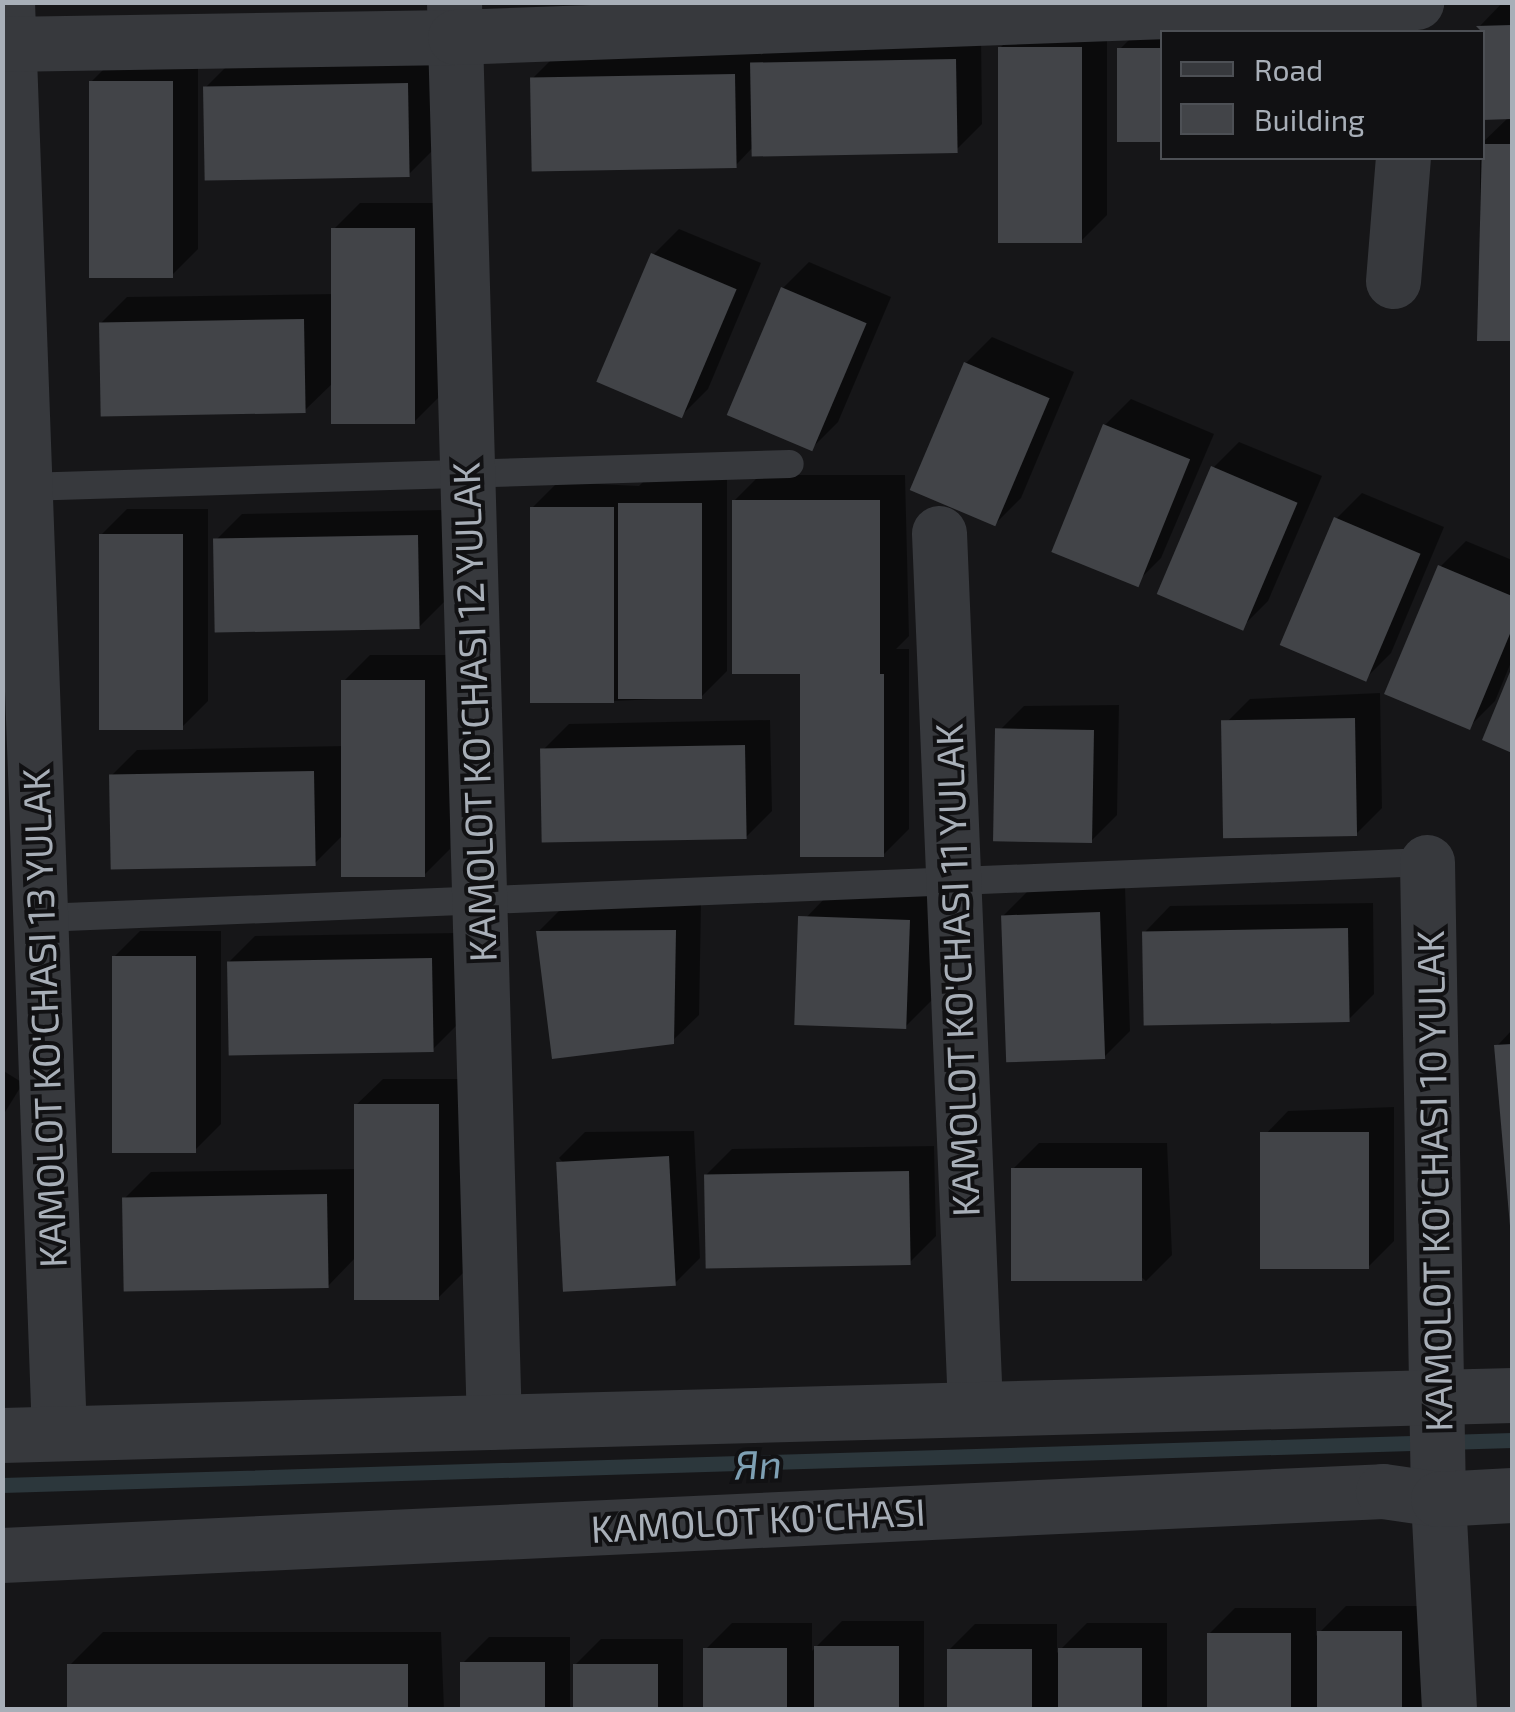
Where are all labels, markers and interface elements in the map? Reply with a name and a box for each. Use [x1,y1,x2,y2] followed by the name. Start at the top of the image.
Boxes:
[1160,30,1485,160] legend
[1254,51,1323,87] text: Road
[1254,101,1365,137] text: Building
[442,460,506,964] street label: KAMOLOT KO'CHASI 12 YULAK
[926,721,988,1219] street label: KAMOLOT KO'CHASI 11 YULAK
[12,766,76,1270] street label: KAMOLOT KO'CHASI 13 YULAK
[1407,929,1461,1433] street label: KAMOLOT KO'CHASI 10 YULAK
[733,1438,783,1488] water label: Яп
[589,1488,927,1552] street label: KAMOLOT KO'CHASI

